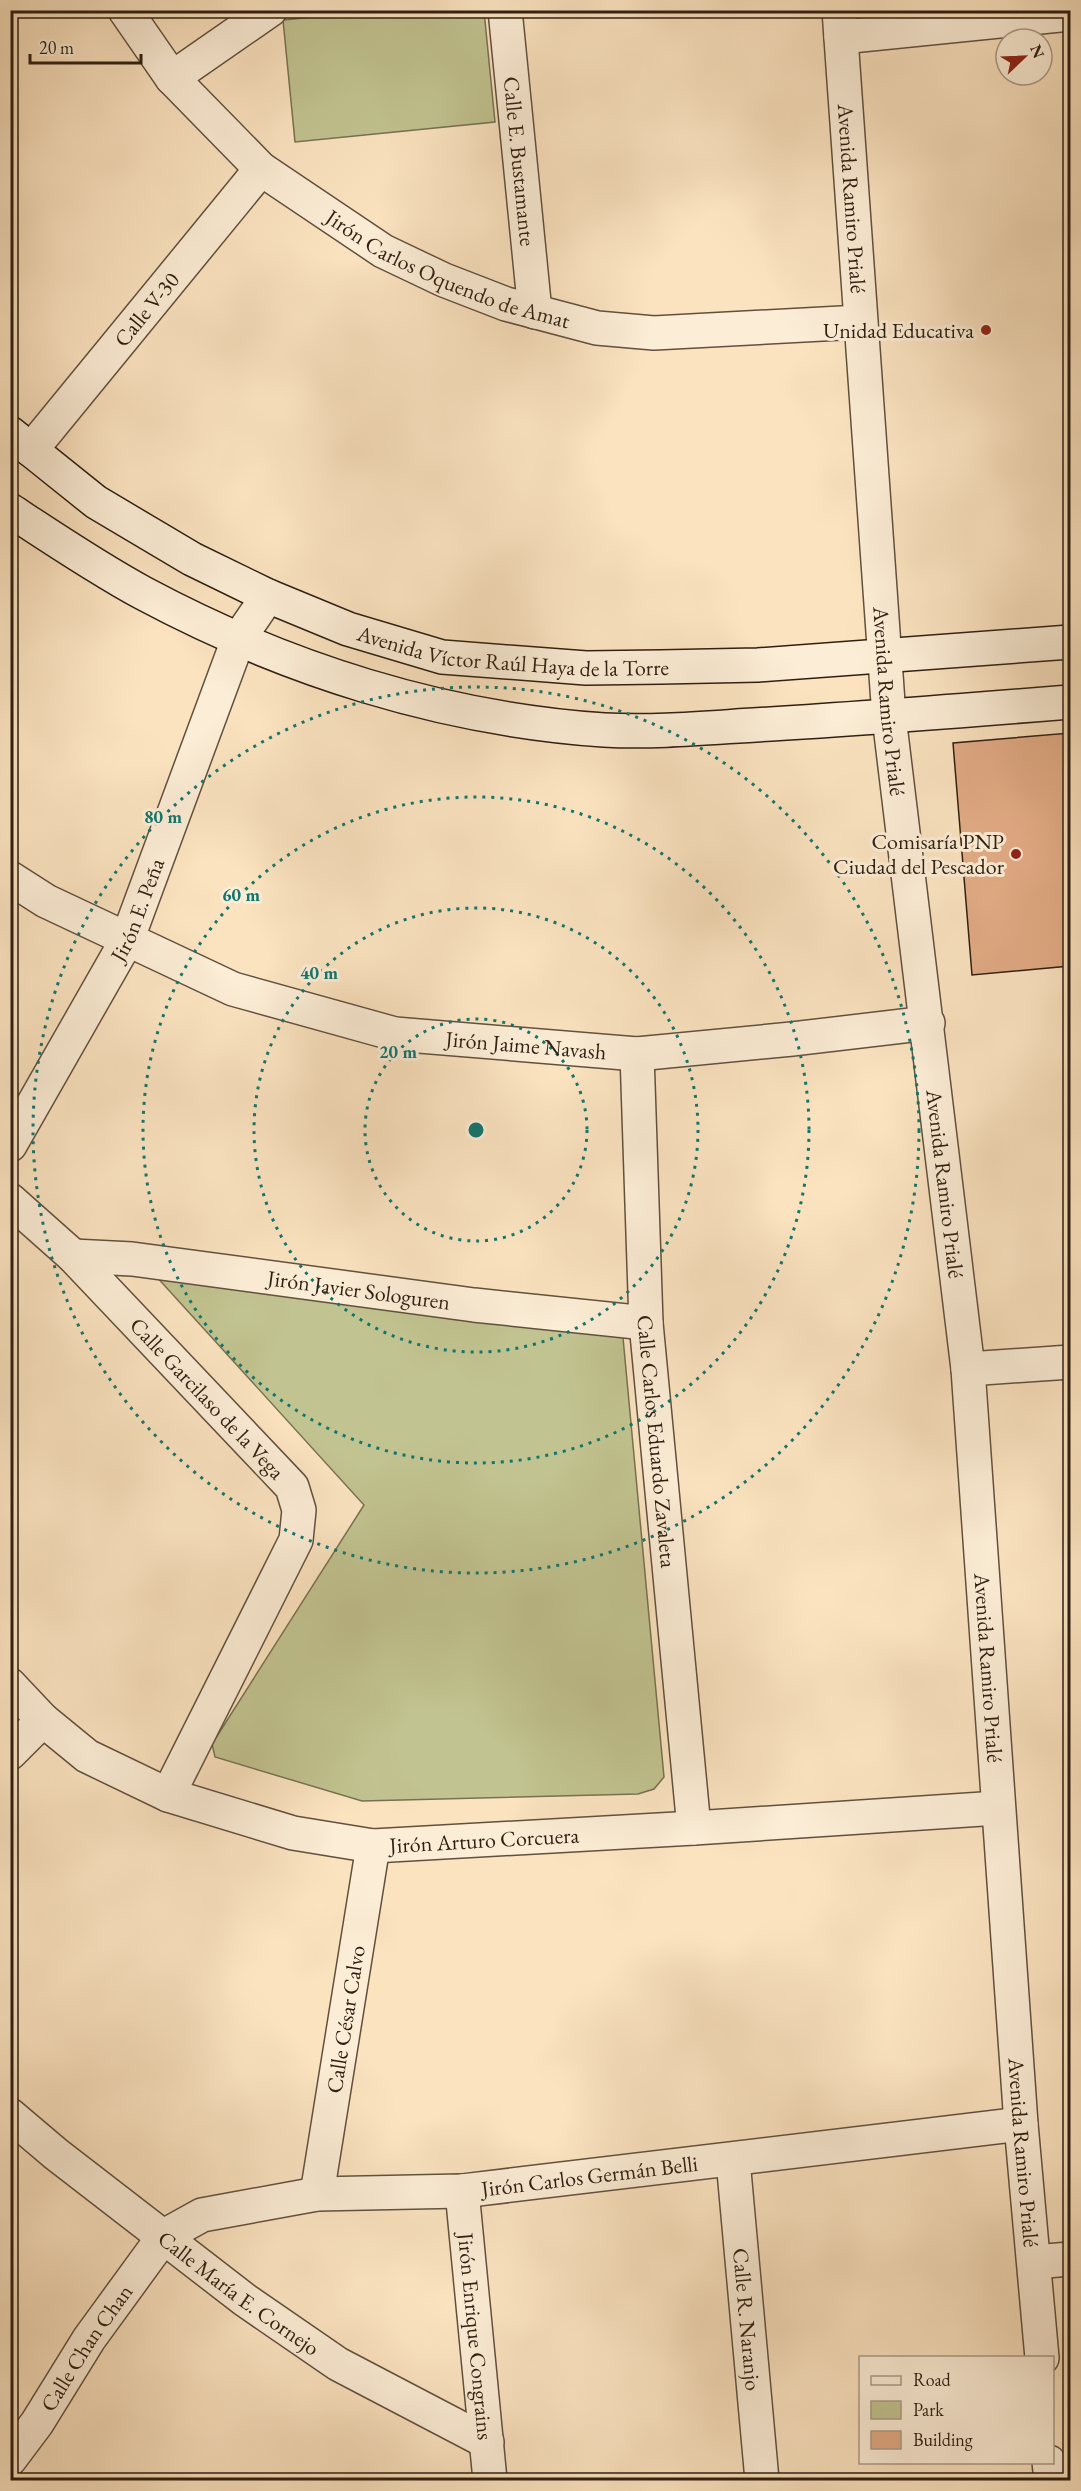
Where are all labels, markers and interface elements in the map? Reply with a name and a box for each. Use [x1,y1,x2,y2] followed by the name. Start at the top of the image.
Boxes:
[30,27,141,65] scale bar
[994,27,1054,87] north arrow
[39,36,74,59] text: 20 m
[1025,41,1050,61] text: N
[497,75,542,248] street label: Calle E. Bustamante
[831,102,873,295] street label: Avenida Ramiro Prialé
[319,202,573,335] street label: Jirón Carlos Oquendo de Amat
[107,266,186,353] street label: Calle V-30
[823,316,974,345] place label: Unidad Educativa
[979,323,993,337] marker: Unidad Educativa
[866,605,912,798] street label: Avenida Ramiro Prialé
[353,618,670,683] street label: Avenida Víctor Raúl Haya de la Torre
[144,805,182,828] text: 80 m
[833,827,1005,881] place label: Comisaría PNP Ciudad del Pescador
[1009,847,1023,861] marker: Comisaría PNP Ciudad del Pescador
[103,854,171,969] street label: Jirón E. Peña
[222,883,260,906] text: 60 m
[300,961,338,984] text: 40 m
[442,1024,608,1066] street label: Jirón Jaime Navash
[379,1040,417,1063] text: 20 m
[919,1087,971,1280] street label: Avenida Ramiro Prialé
[466,1120,486,1140] centre of rings
[264,1263,452,1317] street label: Jirón Javier Sologuren
[123,1311,291,1486] street label: Calle Garcilaso de la Vega
[631,1314,683,1569] street label: Calle Carlos Eduardo Zavaleta
[967,1571,1010,1764] street label: Avenida Ramiro Prialé
[387,1820,580,1860] street label: Jirón Arturo Corcuera
[319,1943,372,2095] street label: Calle César Calvo
[1001,2056,1046,2249] street label: Avenida Ramiro Prialé
[478,2149,700,2204] street label: Jirón Carlos Germán Belli
[152,2224,325,2362] street label: Calle María E. Cornejo
[451,2229,500,2441] street label: Jirón Enrique Congrains
[726,2247,768,2392] street label: Calle R. Naranjo
[34,2278,139,2417] street label: Calle Chan Chan
[859,2356,1054,2464] legend
[913,2368,952,2391] text: Road
[913,2398,944,2421] text: Park
[913,2428,973,2451] text: Building

